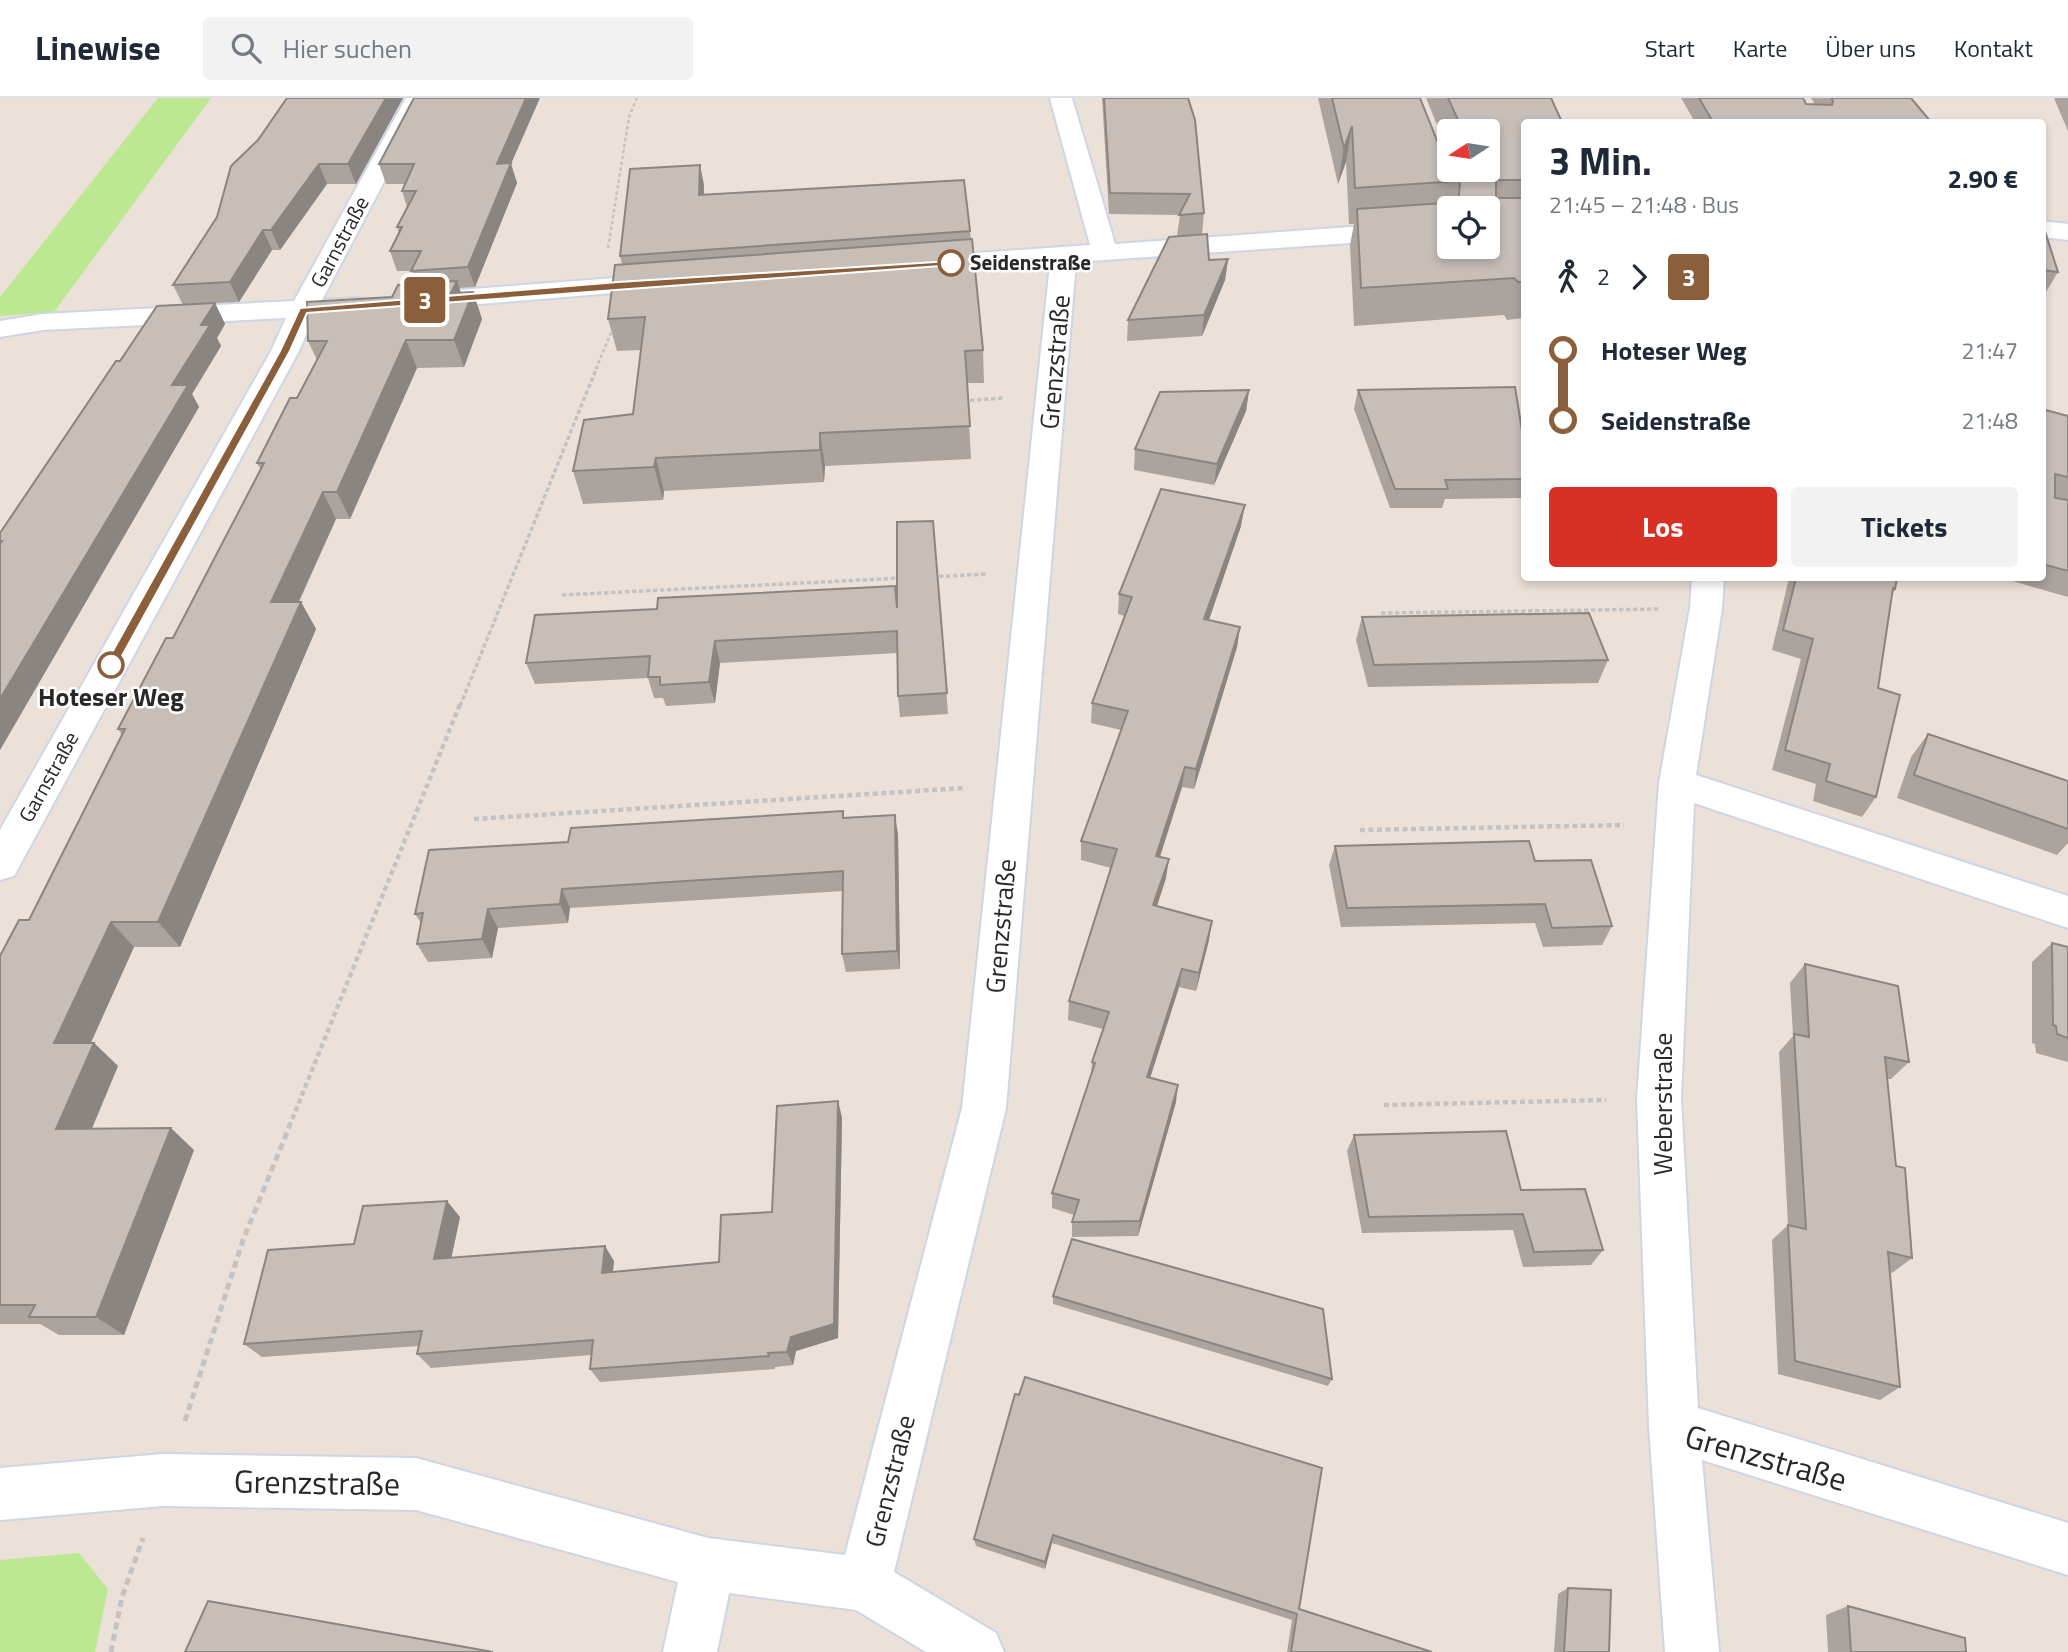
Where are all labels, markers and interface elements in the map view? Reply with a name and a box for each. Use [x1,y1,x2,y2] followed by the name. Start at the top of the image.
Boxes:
[203,17,693,80] search box
[35,23,161,73] text: Linewise
[227,29,265,67] icon: search
[283,29,412,68] text: Hier suchen
[1645,30,1695,66] text: Start
[1733,30,1787,66] text: Karte
[1825,30,1916,66] text: Über uns
[1954,30,2033,66] text: Kontakt
[1437,119,1500,182] north arrow
[1437,119,1500,259] map controls
[1549,132,1652,190] text: 3 Min.
[1947,159,2018,198] text: 2.90 €
[1549,187,1739,222] text: 21:45 – 21:48 · Bus
[302,190,377,293] street label: Garnstraße
[1437,196,1500,259] button: locate
[970,246,1091,278] place label: Seidenstraße
[938,250,964,276] marker: Seidenstraße
[1549,258,1587,296] icon: walk
[1620,258,1658,296] icon: forward
[1597,259,1610,294] text: 2
[1682,259,1695,295] text: 3
[402,277,448,323] line badge: 3
[418,282,432,318] text: 3
[1029,293,1080,431] street label: Grenzstraße
[1601,331,1747,370] text: Hoteser Weg
[1961,333,2018,368] text: 21:47
[1601,401,1751,440] text: Seidenstraße
[1961,403,2018,438] text: 21:48
[1549,487,1777,567] button: Los
[1791,487,2018,567] button: Tickets
[98,652,124,678] marker: Hoteser Weg
[38,677,184,716] place label: Hoteser Weg
[10,725,86,828] street label: Garnstraße
[975,857,1026,995] street label: Grenzstraße
[1643,1033,1682,1175] street label: Weberstraße
[854,1411,925,1551] street label: Grenzstraße
[1680,1411,1853,1503] street label: Grenzstraße
[234,1457,400,1507] street label: Grenzstraße

